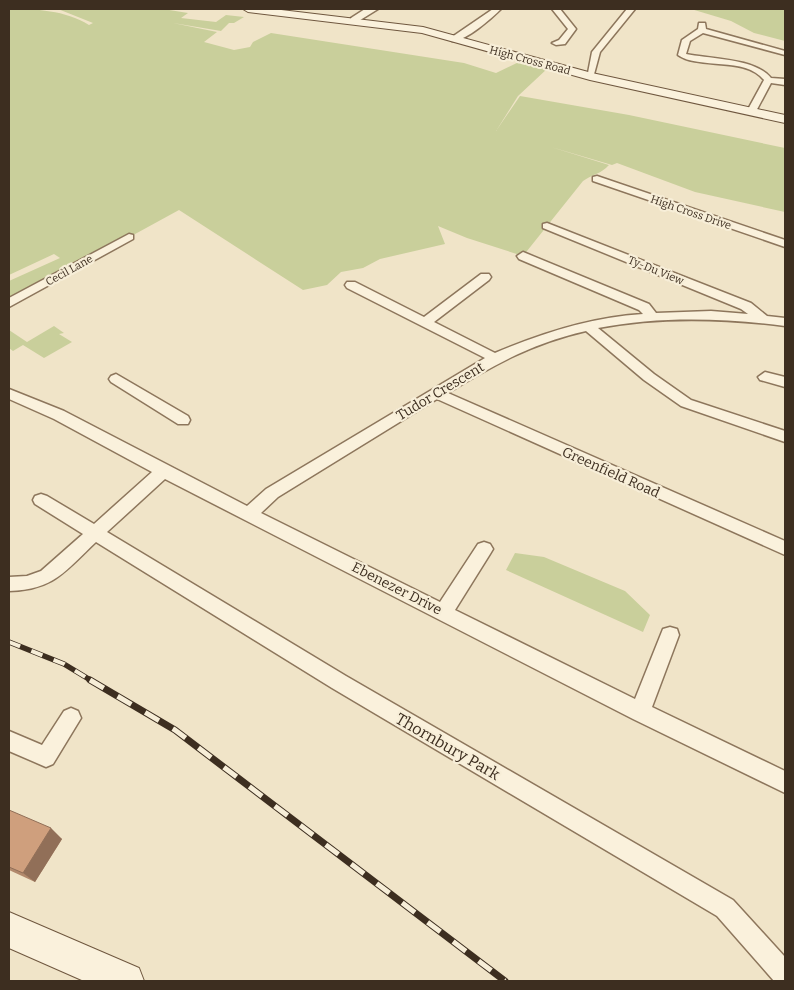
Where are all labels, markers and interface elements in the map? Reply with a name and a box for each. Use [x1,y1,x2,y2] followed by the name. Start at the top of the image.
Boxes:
[488,43,572,78] street label: High Cross Road
[649,193,733,232] street label: High Cross Drive
[43,252,95,289] street label: Cecil Lane
[626,253,686,288] street label: Ty-Du View
[393,359,487,424] street label: Tudor Crescent
[559,443,662,502] street label: Greenfield Road
[349,558,445,618] street label: Ebenezer Drive
[392,709,503,784] street label: Thornbury Park

